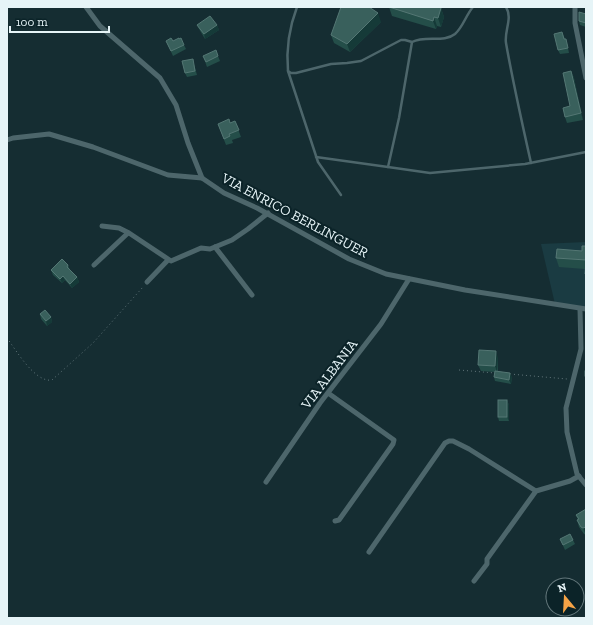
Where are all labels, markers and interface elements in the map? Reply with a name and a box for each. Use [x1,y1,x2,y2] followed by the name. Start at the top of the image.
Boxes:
[10,8,109,34] scale bar
[16,15,48,29] text: 100 m
[218,169,371,262] street label: VIA ENRICO BERLINGUER
[297,335,362,413] street label: VIA ALBANIA
[545,577,585,617] north arrow
[556,580,569,595] text: N

